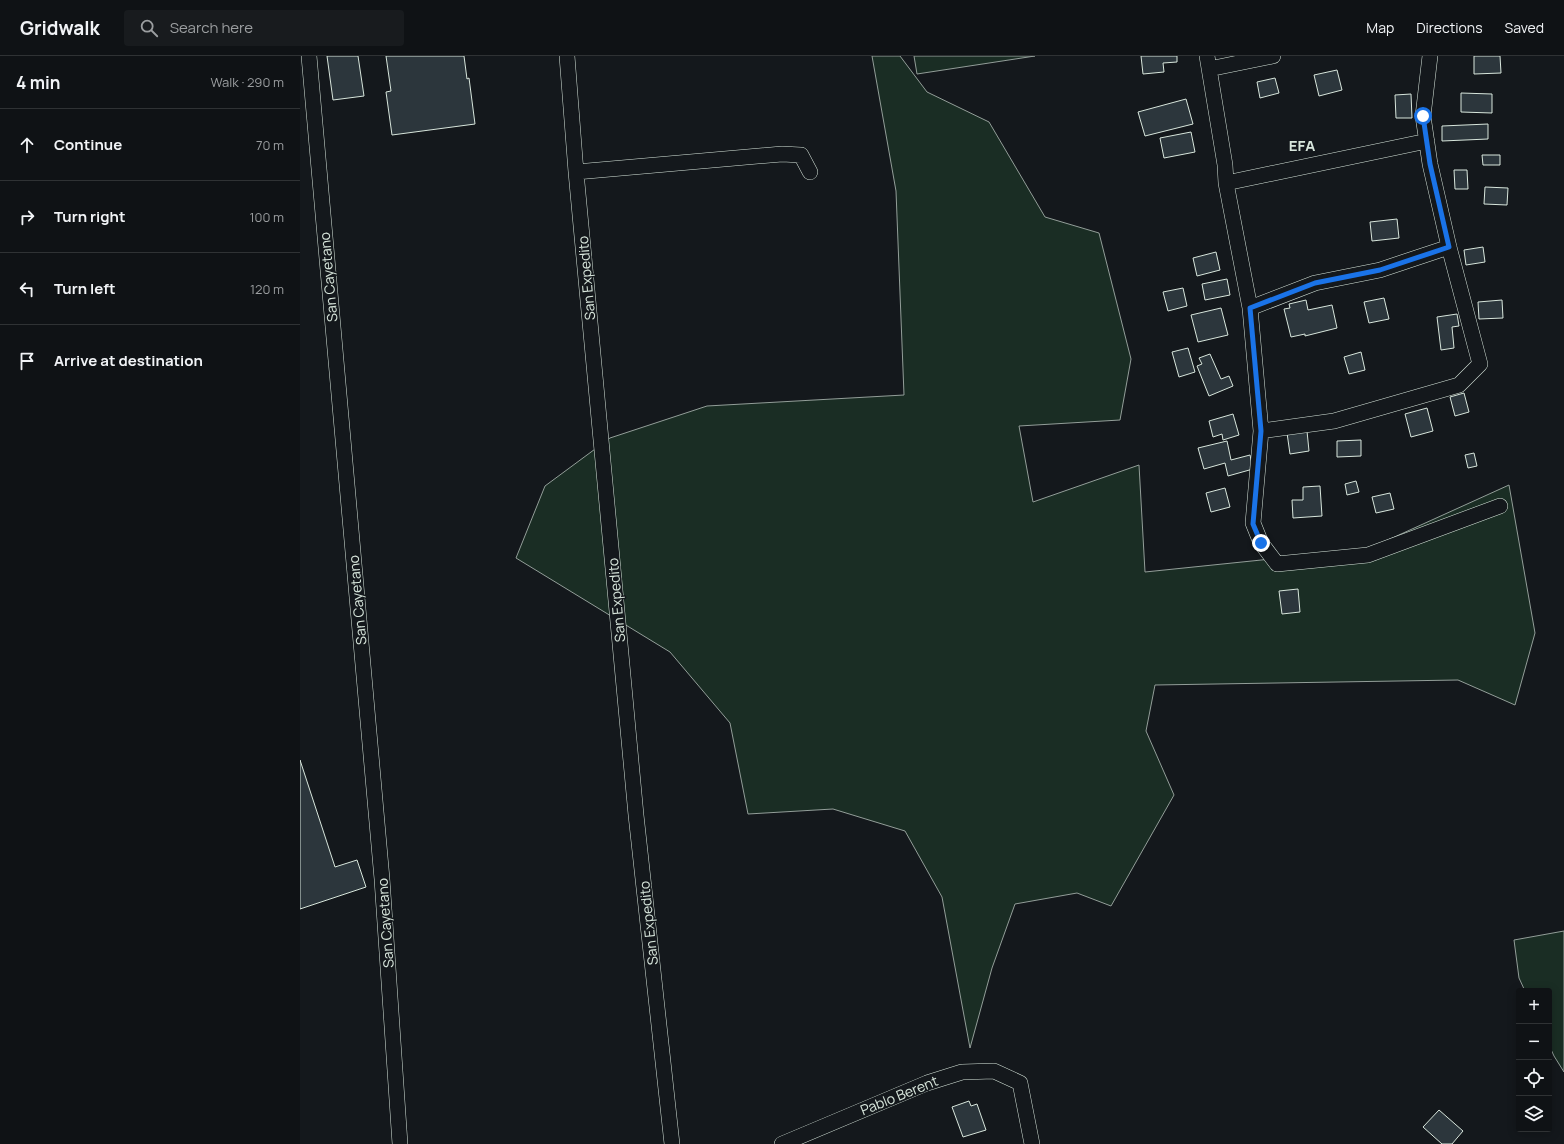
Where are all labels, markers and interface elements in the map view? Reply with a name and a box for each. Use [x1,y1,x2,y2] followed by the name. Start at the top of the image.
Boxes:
[124,10,404,46] search box
[20,15,100,41] text: Gridwalk
[138,17,160,39] icon: search
[170,17,253,38] text: Search here
[1366,18,1394,37] text: Map
[1416,18,1483,37] text: Directions
[1505,18,1544,37] text: Saved
[16,71,60,94] text: 4 min
[211,73,284,91] text: Walk · 290 m
[1414,107,1432,125] route start
[16,134,38,156] icon: ahead
[54,134,122,155] text: Continue
[1289,135,1315,156] district label: EFA
[256,136,284,154] text: 70 m
[16,206,38,228] icon: right
[54,206,125,227] text: Turn right
[249,208,284,226] text: 100 m
[315,231,341,323] street label: San Cayetano
[573,235,599,321] street label: San Expedito
[16,278,38,300] icon: left
[54,278,116,299] text: Turn left
[250,280,284,298] text: 120 m
[16,350,38,372] icon: arrive
[54,350,203,371] text: Arrive at destination
[1252,534,1270,552] route end
[344,554,370,646] street label: San Cayetano
[603,557,629,643] street label: San Expedito
[372,877,398,969] street label: San Cayetano
[634,880,662,966] street label: San Expedito
[1516,988,1552,1132] map controls
[1516,988,1552,1024] button: +
[1516,1024,1552,1060] button: −
[1516,1060,1552,1096] button: locate
[857,1071,941,1119] street label: Pablo Berent
[1516,1096,1552,1132] button: layers

